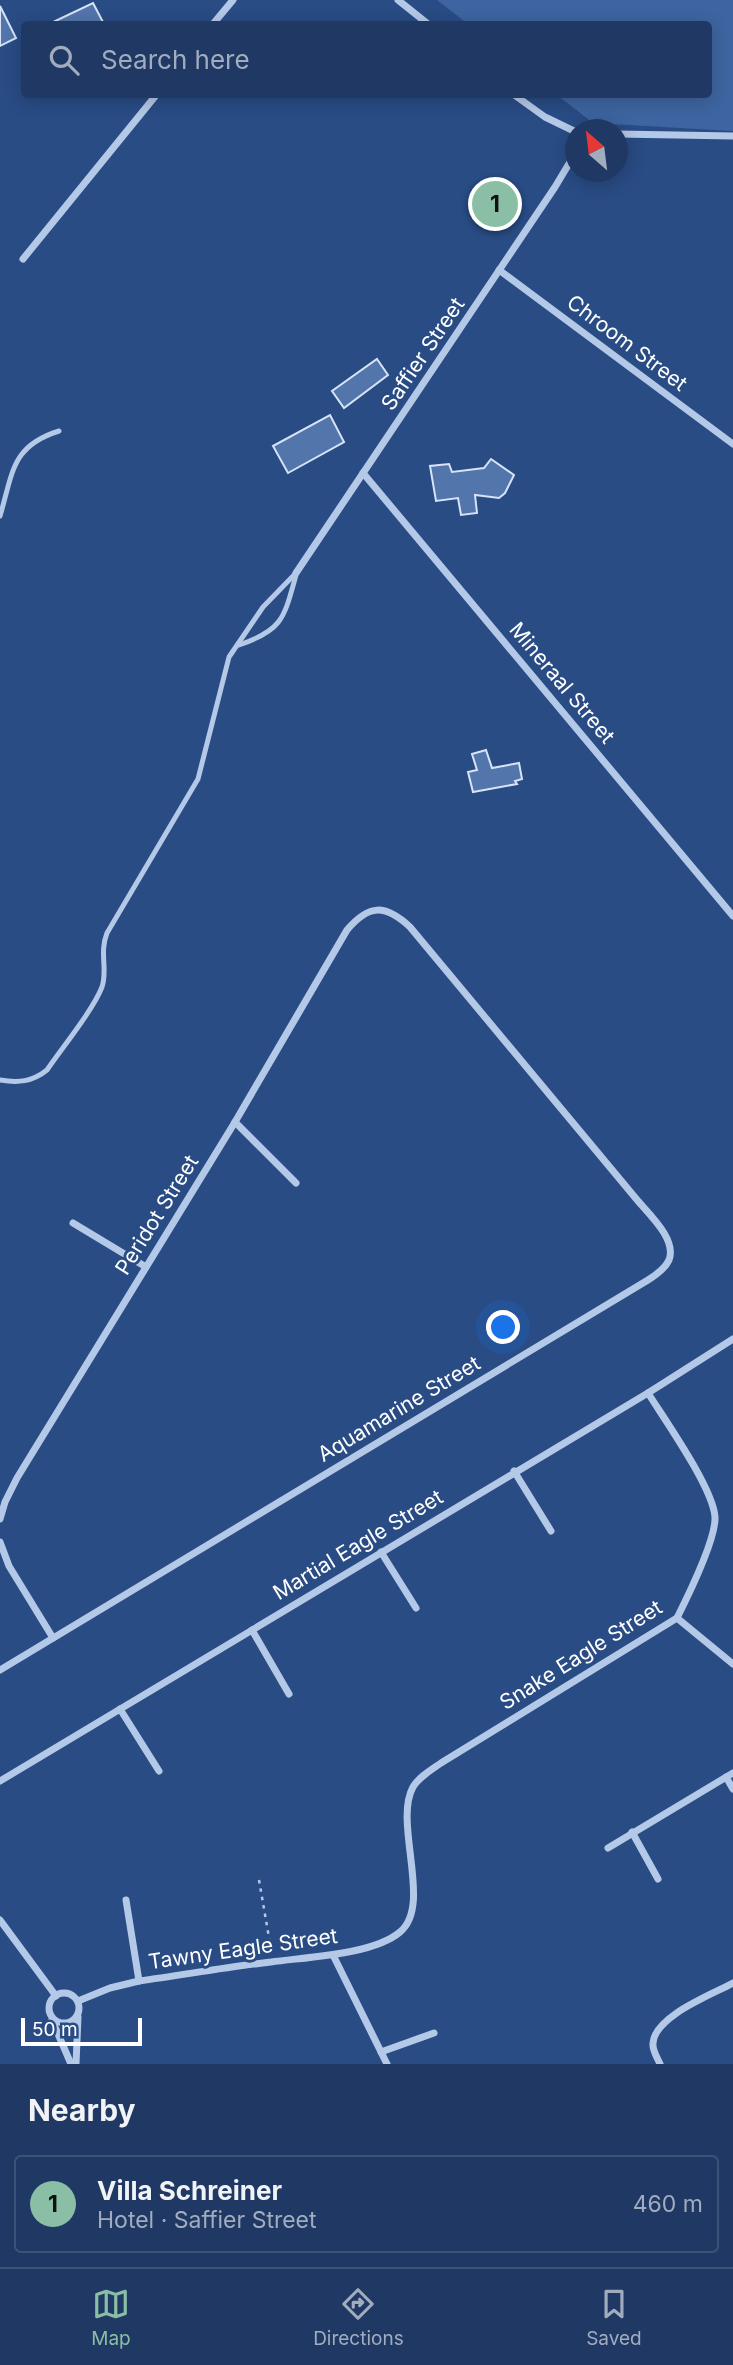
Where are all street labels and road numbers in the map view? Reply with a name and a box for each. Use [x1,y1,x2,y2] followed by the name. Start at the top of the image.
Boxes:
[562,289,692,396] street label: Chroom Street
[376,293,469,415] street label: Saffier Street
[504,617,620,748] street label: Mineraal Street
[110,1150,203,1279] street label: Peridot Street
[313,1350,485,1467] street label: Aquamarine Street
[268,1484,447,1605] street label: Martial Eagle Street
[495,1594,667,1715] street label: Snake Eagle Street
[147,1923,339,1974] street label: Tawny Eagle Street

